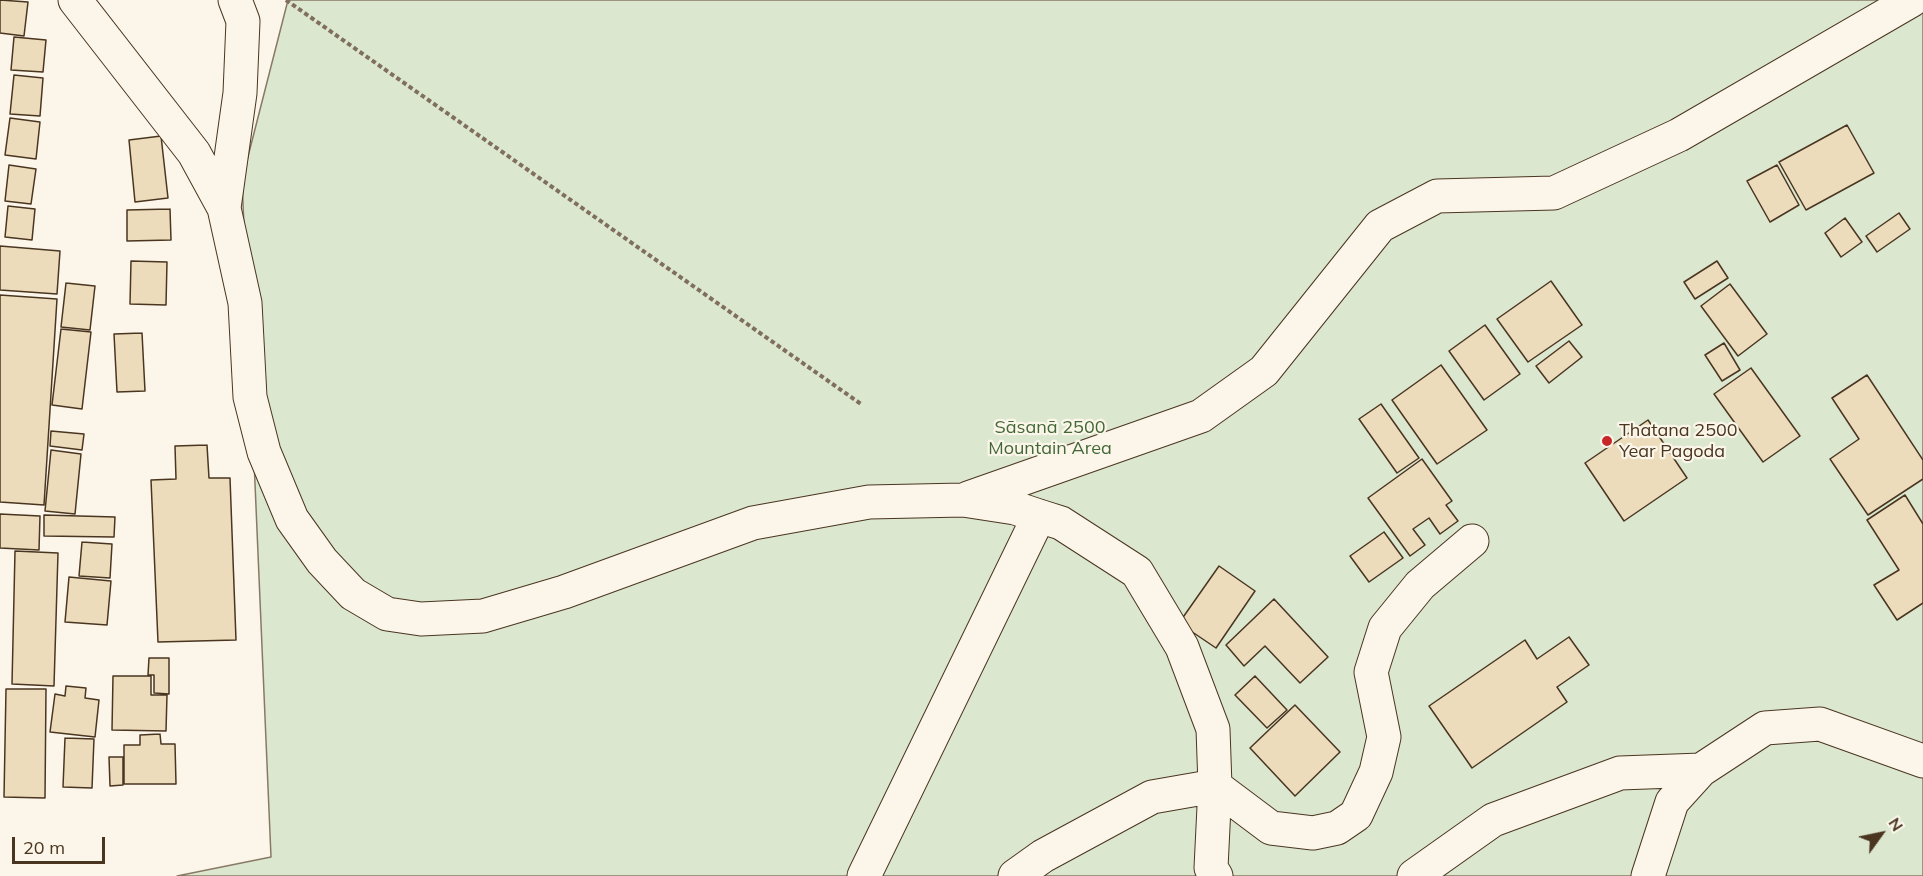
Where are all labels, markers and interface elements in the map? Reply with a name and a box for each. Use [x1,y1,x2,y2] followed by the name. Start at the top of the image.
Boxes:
[988,417,1112,460] park label: Sāsanā 2500 Mountain Area
[1619,420,1738,462] place label: Thatana 2500 Year Pagoda
[1600,434,1614,448] marker: Thatana 2500 Year Pagoda
[1851,804,1911,864] north arrow
[1884,814,1908,835] text: N
[15,825,108,863] scale bar
[23,836,65,859] text: 20 m

